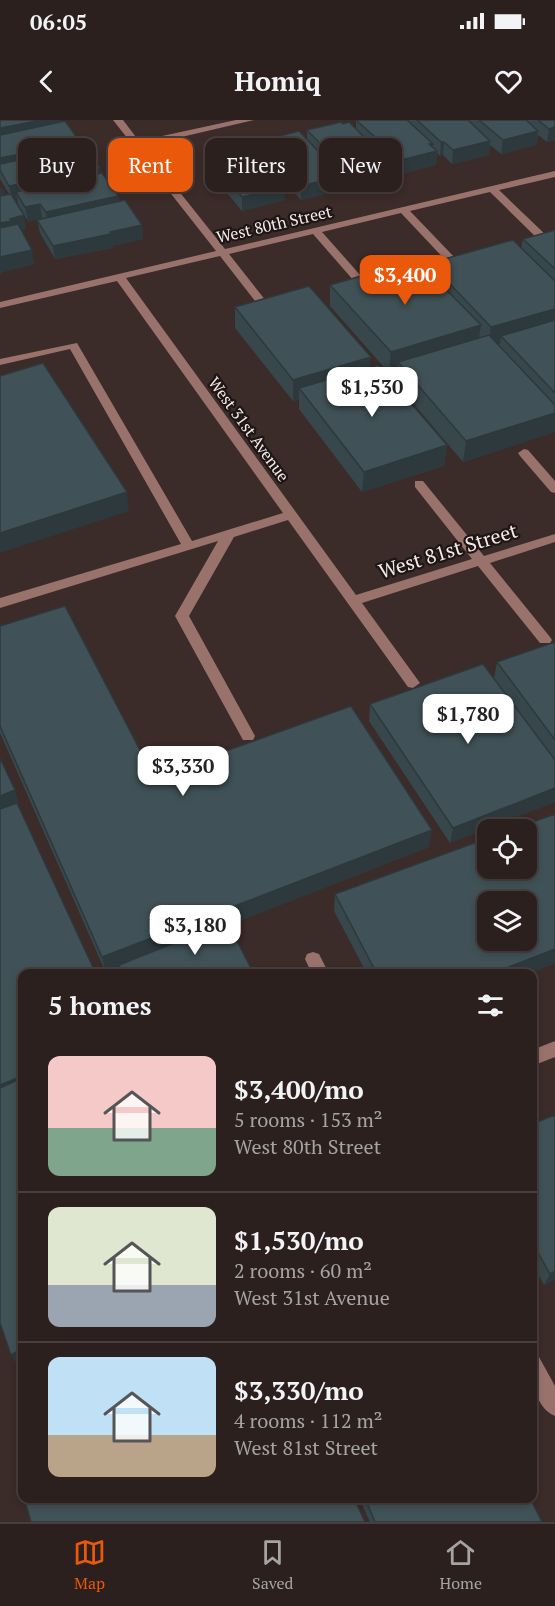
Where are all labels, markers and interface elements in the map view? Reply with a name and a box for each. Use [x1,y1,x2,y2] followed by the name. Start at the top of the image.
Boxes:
[30,7,87,36] text: 06:05
[234,63,321,99] text: Homiq
[30,65,63,98] icon: back
[492,65,525,98] icon: heart
[18,138,96,192] chip: Buy
[108,138,193,192] chip: Rent
[205,138,307,192] chip: Filters
[319,138,402,192] chip: New
[214,200,334,248] street label: West 80th Street
[356,255,454,306] pin: $3,400
[374,261,436,288] text: $3,400
[323,367,421,418] pin: $1,530
[203,372,295,486] street label: West 31st Avenue
[341,373,403,400] text: $1,530
[375,516,521,584] street label: West 81st Street
[419,694,517,745] pin: $1,780
[437,700,499,727] text: $1,780
[134,746,232,797] pin: $3,330
[152,752,214,779] text: $3,330
[477,819,537,951] map controls
[477,819,537,879] button: locate
[477,891,537,951] button: layers
[146,905,244,956] pin: $3,180
[164,911,226,938] text: $3,180
[48,988,152,1022] text: 5 homes
[474,989,507,1022] icon: filters
[234,1072,364,1106] text: $3,400/mo
[96,1080,168,1152] icon: home
[234,1106,382,1133] text: 5 rooms · 153 m²
[234,1133,381,1160] text: West 80th Street
[234,1223,364,1257] text: $1,530/mo
[96,1231,168,1303] icon: home
[234,1257,372,1284] text: 2 rooms · 60 m²
[234,1284,390,1311] text: West 31st Avenue
[234,1373,364,1407] text: $3,330/mo
[96,1381,168,1453] icon: home
[234,1407,382,1434] text: 4 rooms · 112 m²
[234,1434,378,1461] text: West 81st Street
[73,1536,106,1594] tab: Map
[252,1536,294,1594] tab: Saved
[440,1536,482,1594] tab: Home

